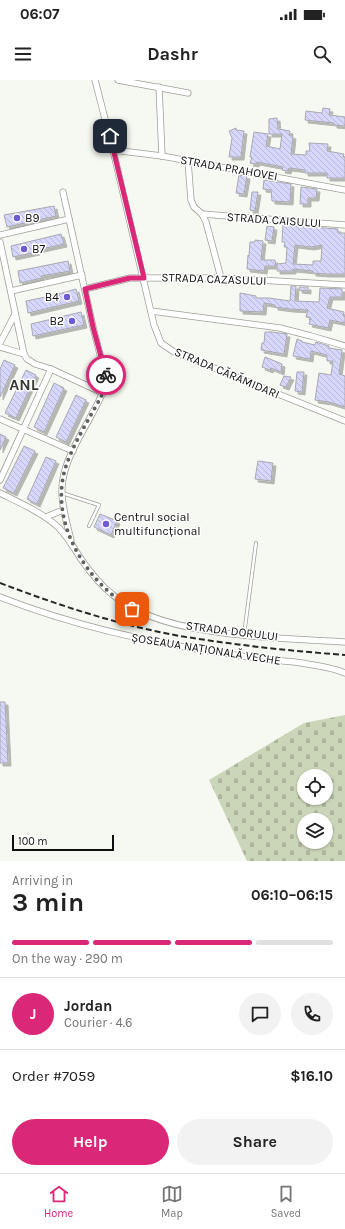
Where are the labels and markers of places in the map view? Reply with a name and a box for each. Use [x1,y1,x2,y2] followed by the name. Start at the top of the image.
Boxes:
[93,119,127,153] pin
[25,211,39,225] place label: B9
[12,213,22,223] marker: B9
[32,242,45,256] place label: B7
[19,244,29,254] marker: B7
[45,290,59,304] place label: B4
[62,292,72,302] marker: B4
[50,314,64,328] place label: B2
[67,316,77,326] marker: B2
[114,510,201,538] place label: Centrul social multifuncțional
[101,519,111,529] marker: Centrul social multifuncțional
[115,592,149,626] pin

